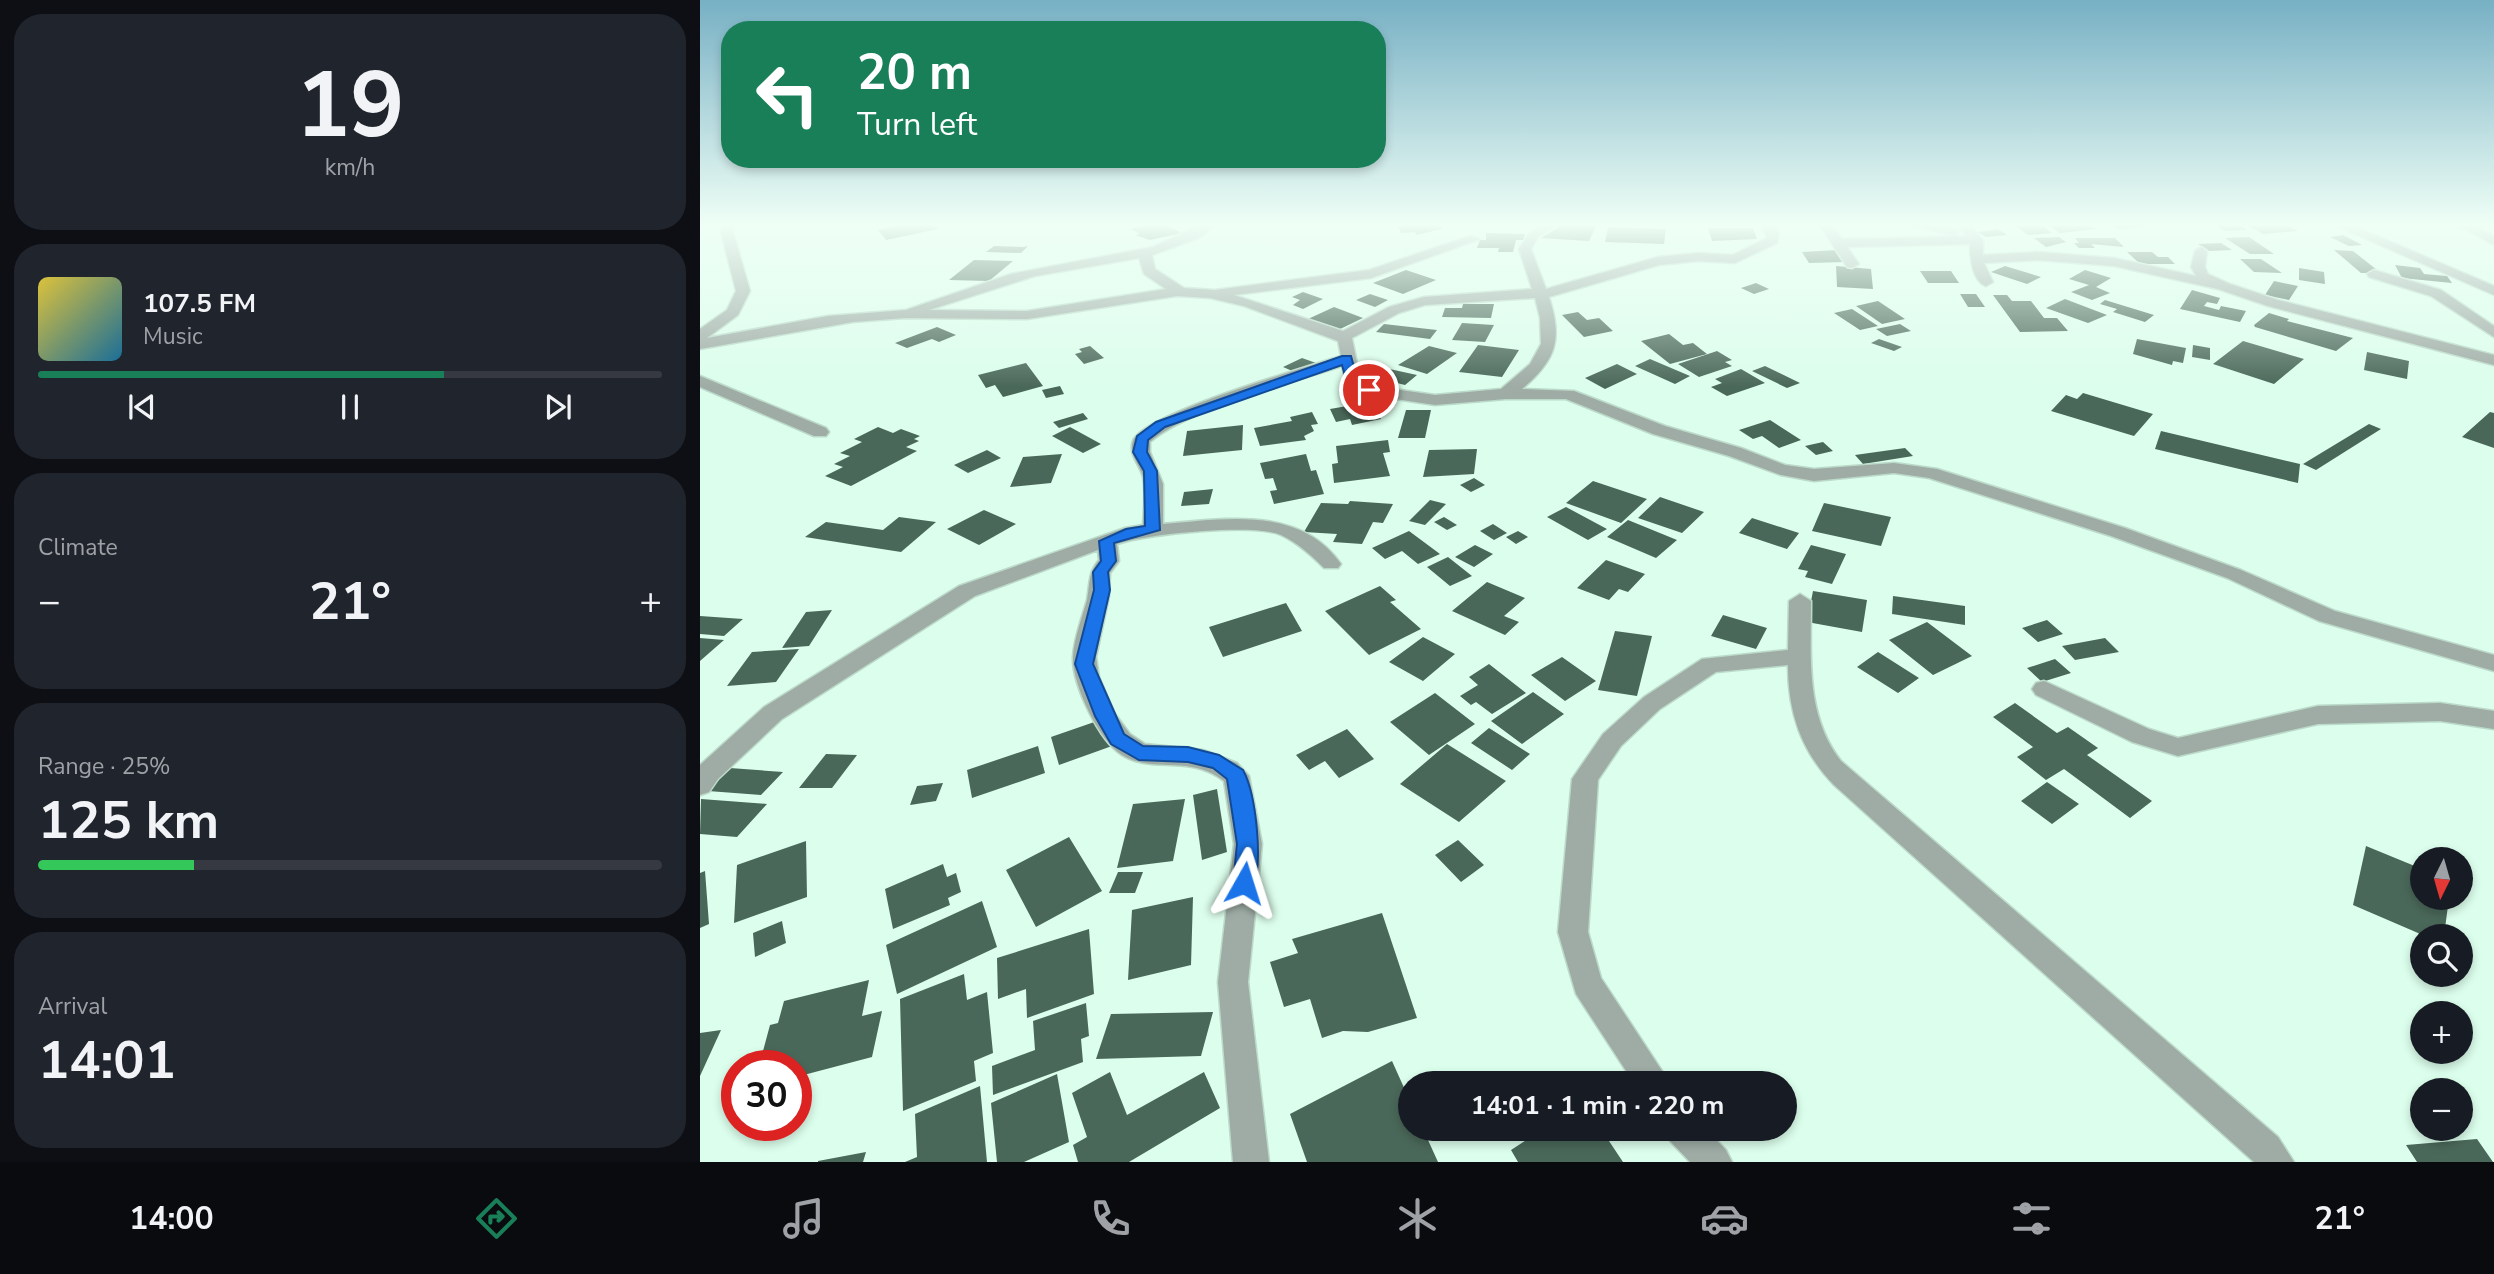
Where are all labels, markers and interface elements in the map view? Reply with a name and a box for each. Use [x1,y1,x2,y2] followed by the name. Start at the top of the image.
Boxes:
[857,39,972,106] text: 20 m
[295,44,405,168] text: 19
[742,49,833,140] icon: left
[857,103,977,146] text: Turn left
[325,152,375,183] text: km/h
[143,286,256,321] text: 107.5 FM
[143,321,203,352] text: Music
[1339,360,1399,420] pin
[1350,371,1388,409] icon: arrive
[123,388,161,426] icon: previous
[331,388,369,426] icon: pause
[539,388,577,426] icon: next
[38,532,118,563] text: Climate
[309,566,391,637] text: 21°
[38,576,61,627] text: −
[639,576,662,627] text: +
[38,751,170,782] text: Range · 25%
[38,785,219,856] text: 125 km
[1207,846,1281,920] position arrow
[2410,847,2473,910] north arrow
[2410,847,2473,1141] map controls
[2410,924,2473,987] button: search
[38,991,107,1022] text: Arrival
[2410,1001,2473,1064] button: +
[38,1025,176,1096] text: 14:01
[721,1050,812,1141] speed limit sign: 30
[2410,1078,2473,1141] button: −
[1471,1088,1724,1123] text: 14:01 · 1 min · 220 m
[472,1194,521,1243] icon: directions
[779,1194,828,1243] icon: music
[1086,1194,1135,1243] icon: phone
[1393,1194,1442,1243] icon: climate
[1700,1194,1749,1243] icon: car
[2007,1194,2056,1243] icon: filters
[129,1197,214,1240] text: 14:00
[2314,1197,2365,1240] text: 21°

